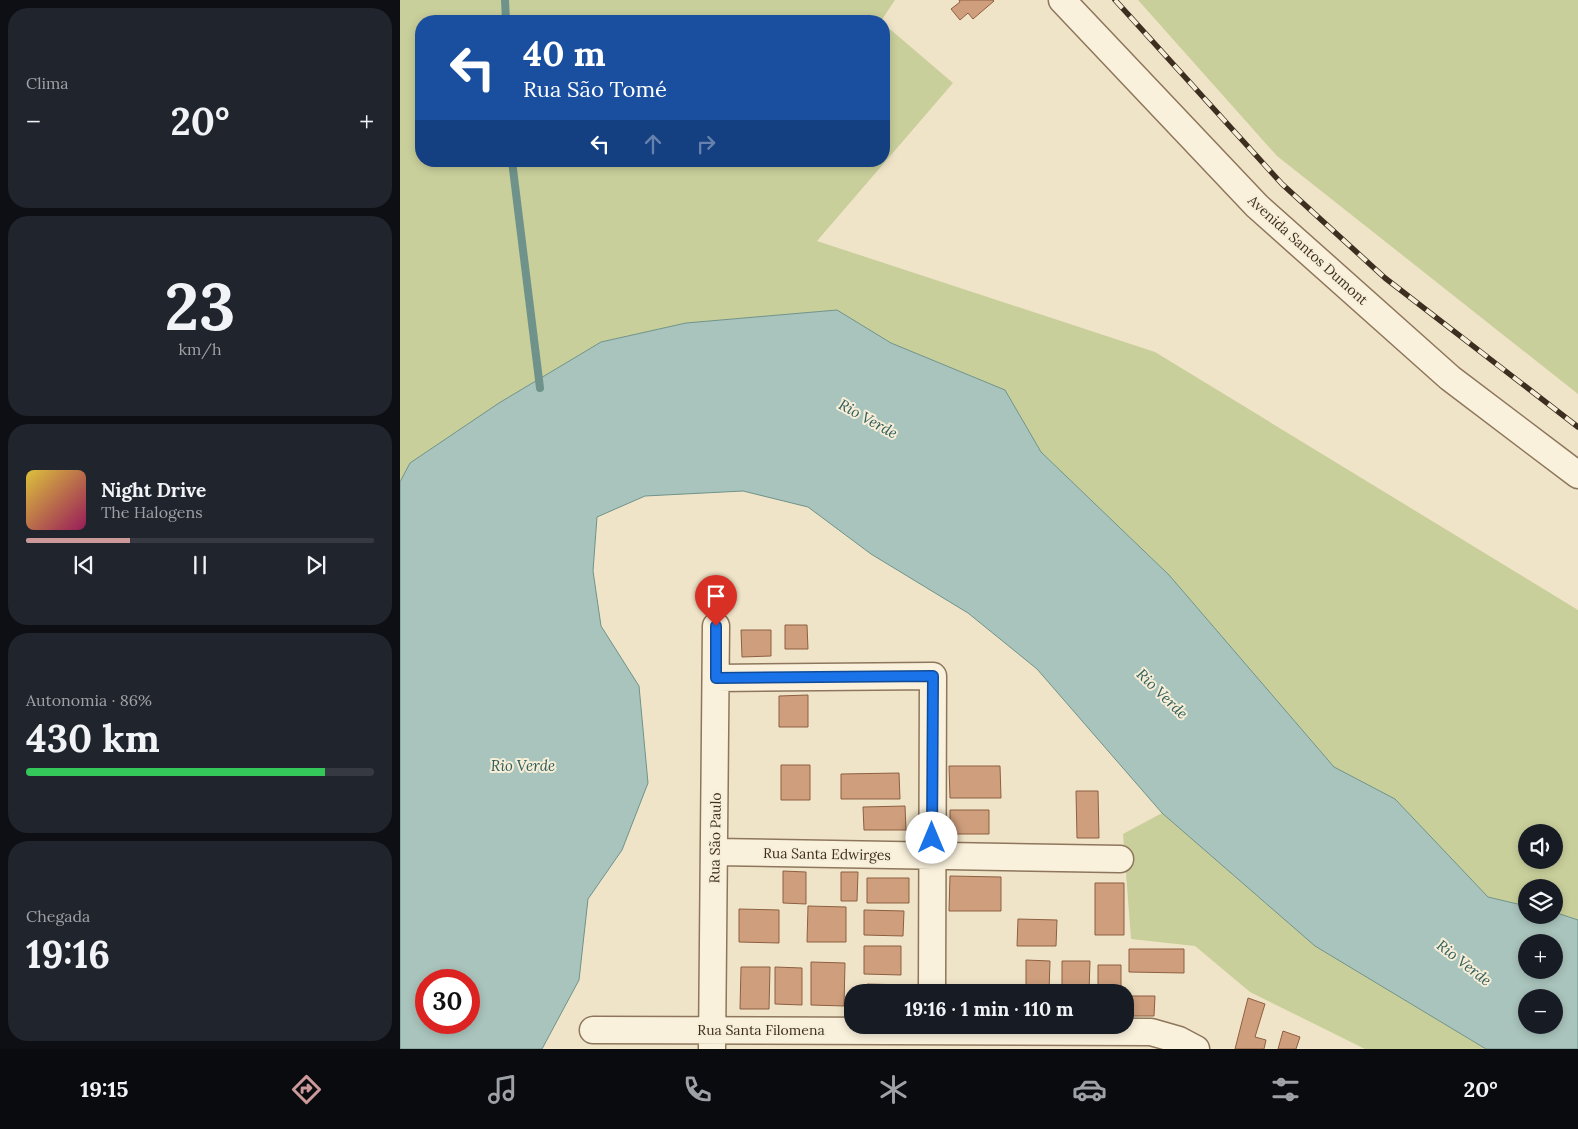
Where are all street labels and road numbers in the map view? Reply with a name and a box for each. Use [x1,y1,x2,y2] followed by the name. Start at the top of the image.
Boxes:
[1244,191,1372,309] street label: Avenida Santos Dumont
[705,792,725,884] street label: Rua São Paulo
[763,844,891,864] street label: Rua Santa Edwirges
[697,1021,825,1039] street label: Rua Santa Filomena

